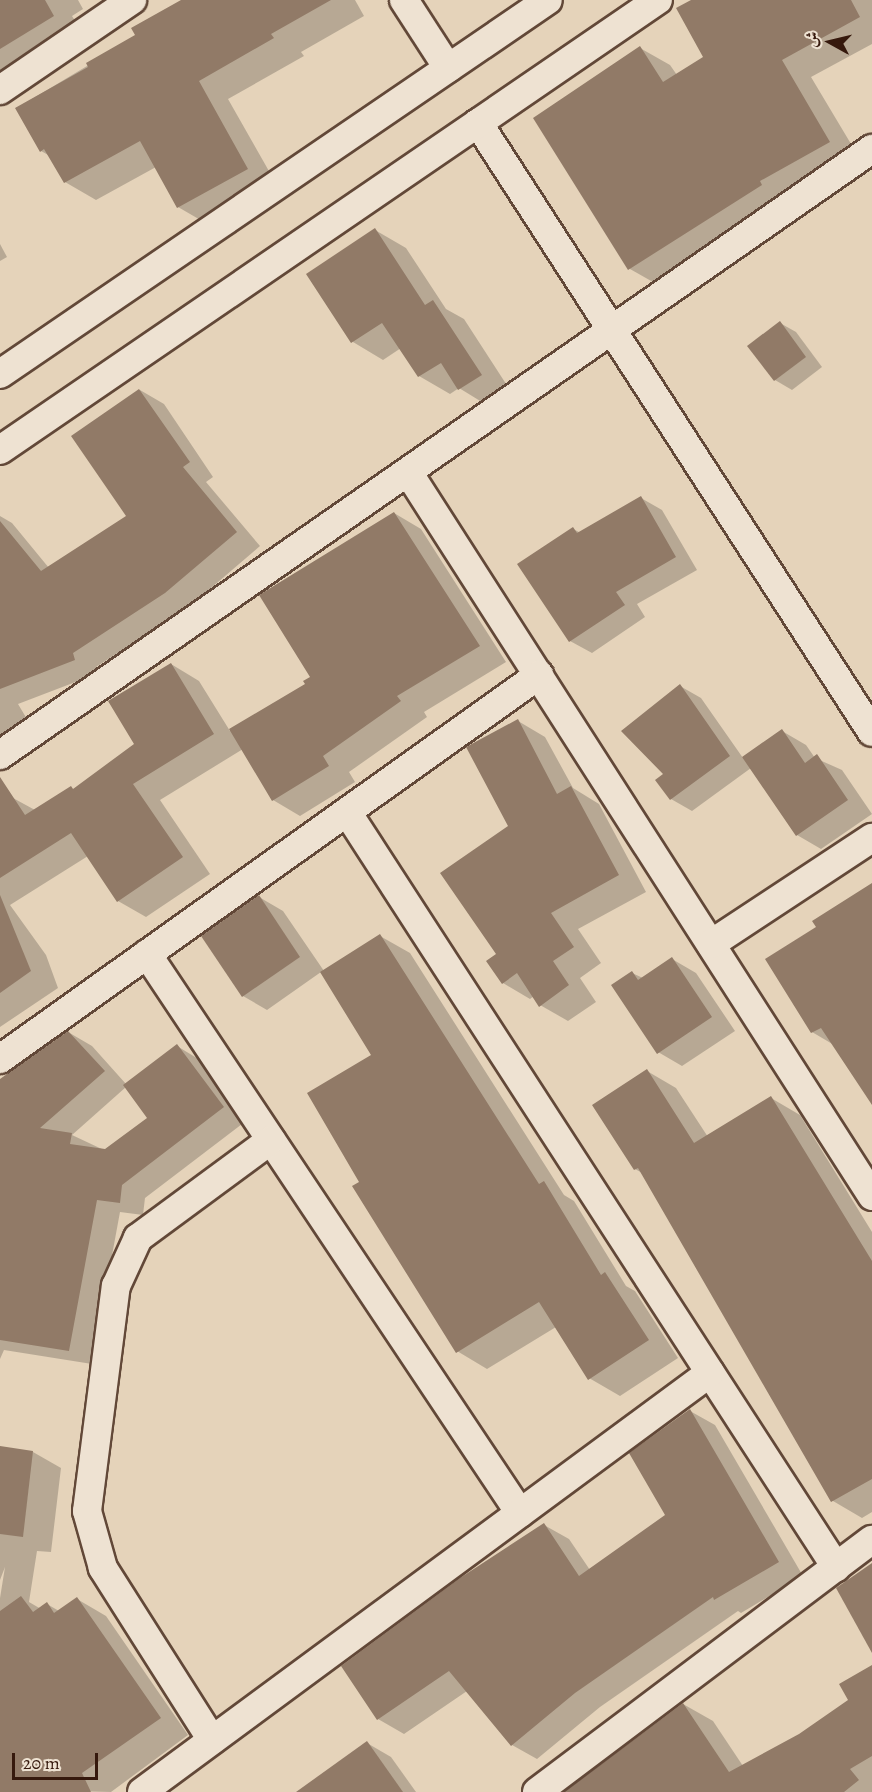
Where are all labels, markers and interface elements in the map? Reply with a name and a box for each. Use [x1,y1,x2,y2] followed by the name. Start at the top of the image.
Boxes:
[800,12,860,72] north arrow
[800,30,824,49] text: ش
[15,1741,100,1779] scale bar
[23,1751,60,1775] text: 20 m

